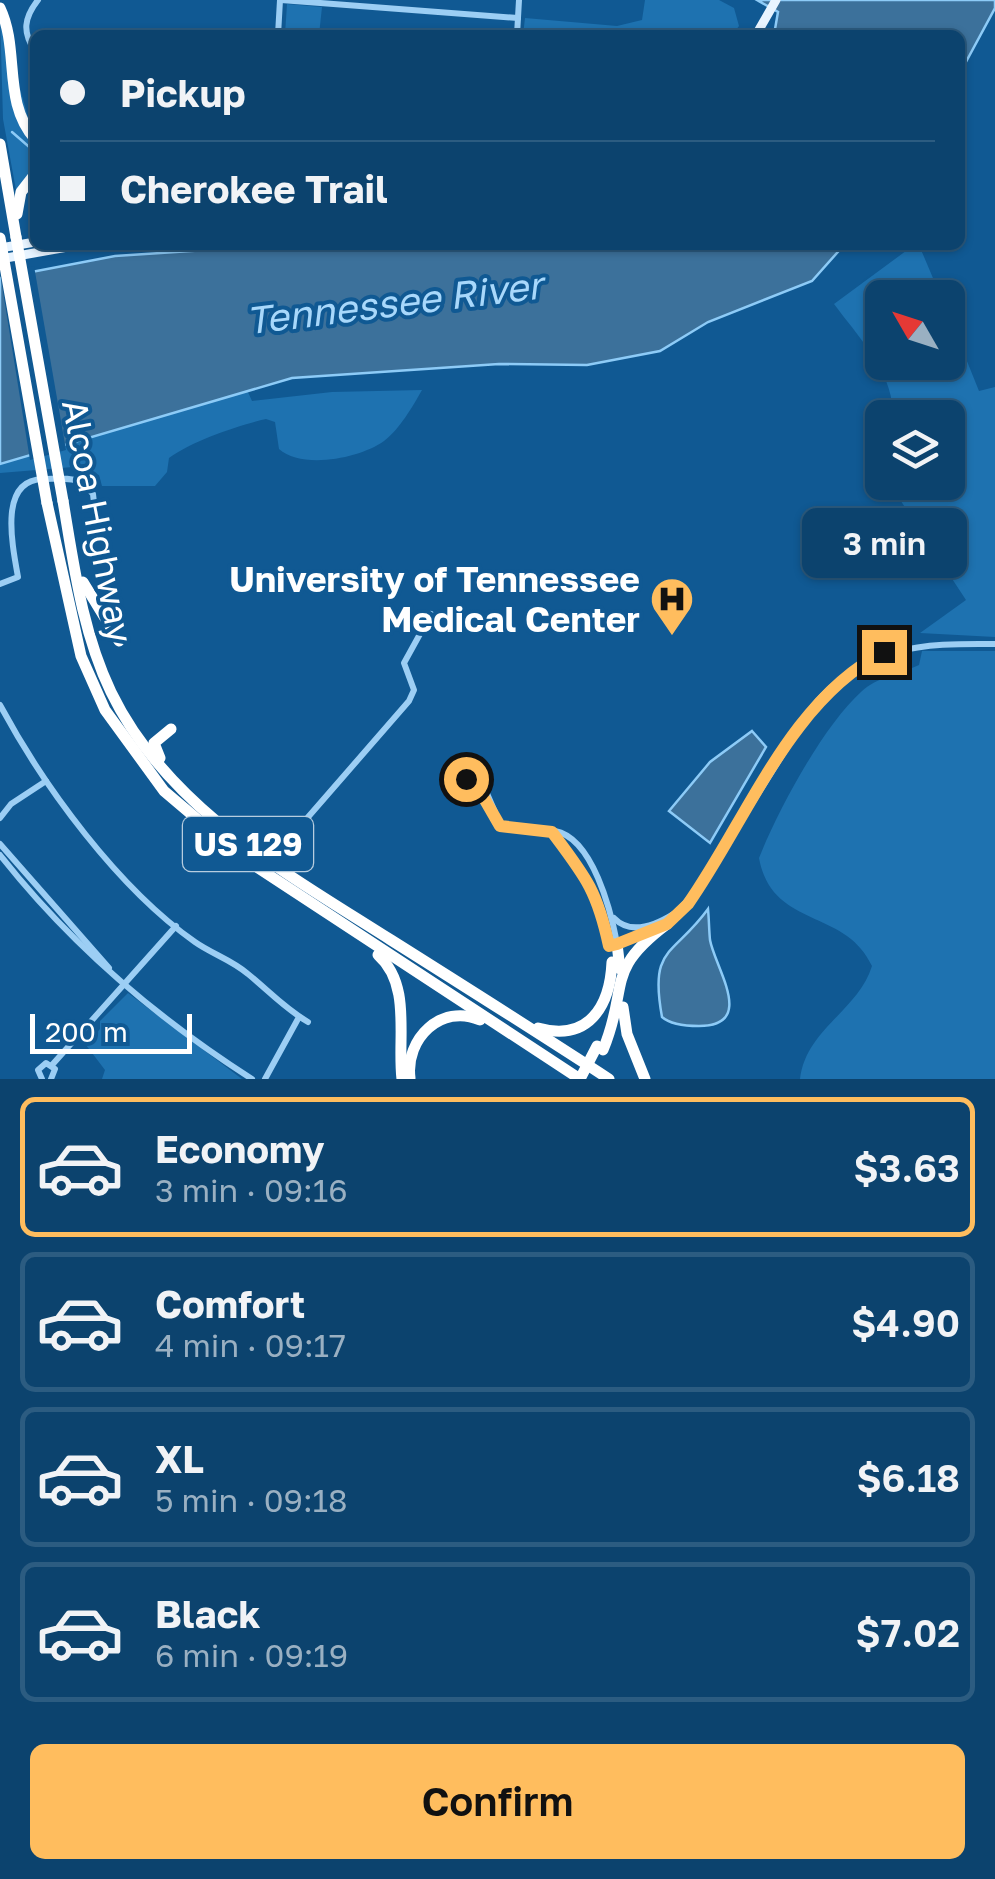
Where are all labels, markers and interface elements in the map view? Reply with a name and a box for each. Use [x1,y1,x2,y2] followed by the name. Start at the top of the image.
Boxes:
[120,70,246,115] text: Pickup
[120,166,388,211] text: Cherokee Trail
[243,261,550,343] water label: Tennessee River
[865,280,965,380] north arrow
[865,280,965,500] map controls
[54,396,142,646] street label: Alcoa Highway
[865,400,965,500] button: layers
[802,507,966,577] callout: 3 min
[843,524,926,562] text: 3 min
[229,558,640,640] place label: University of Tennessee Medical Center
[649,576,695,637] hospital icon: University of Tennessee Medical Center
[862,630,907,675] route end
[444,757,489,802] route start
[183,817,313,871] road number: US 129
[30,1009,192,1054] scale bar
[45,1015,128,1048] text: 200 m
[35,1122,125,1212] icon: car
[155,1126,324,1171] text: Economy
[854,1145,960,1190] text: $3.63
[155,1171,348,1209] text: 3 min · 09:16
[35,1277,125,1367] icon: car
[155,1281,305,1326] text: Comfort
[851,1300,960,1345] text: $4.90
[155,1326,346,1364] text: 4 min · 09:17
[35,1432,125,1522] icon: car
[155,1436,204,1481] text: XL
[856,1455,960,1500] text: $6.18
[155,1481,348,1519] text: 5 min · 09:18
[35,1587,125,1677] icon: car
[155,1591,260,1636] text: Black
[856,1610,960,1655] text: $7.02
[155,1636,348,1674] text: 6 min · 09:19
[30,1744,965,1859] button: Confirm

